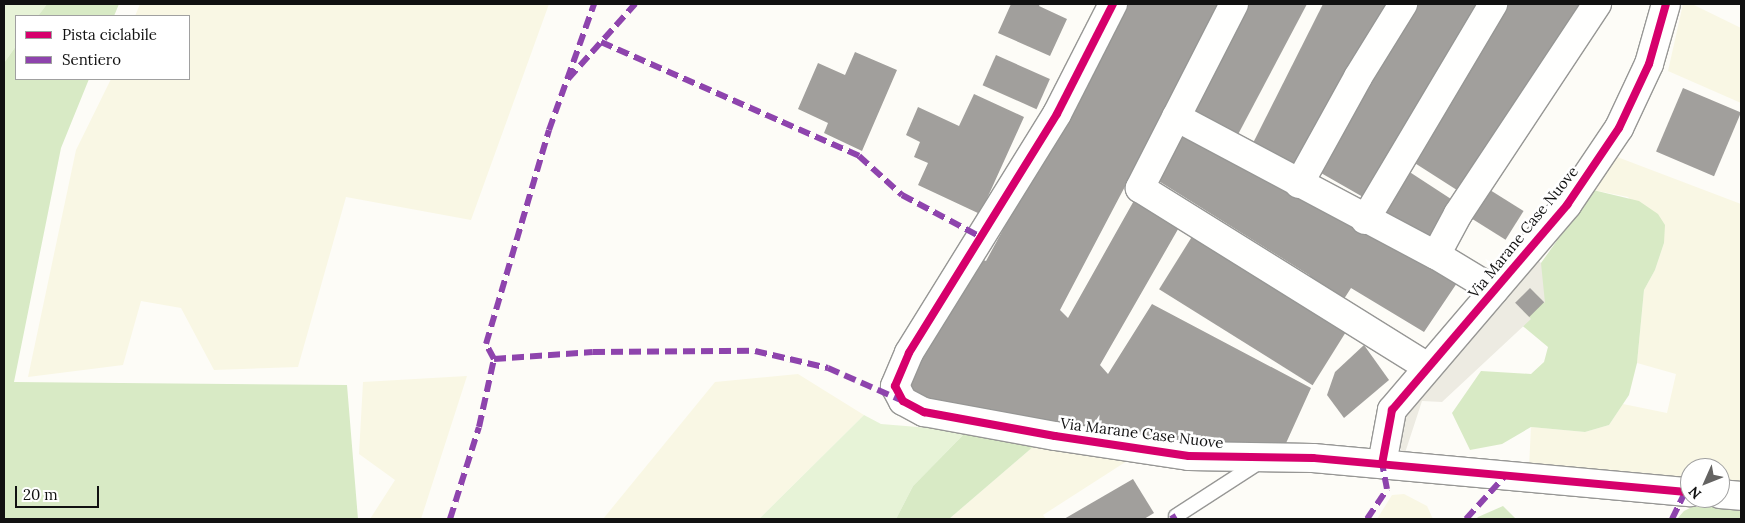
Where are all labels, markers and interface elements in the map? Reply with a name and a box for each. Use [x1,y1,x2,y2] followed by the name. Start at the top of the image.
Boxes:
[15,15,190,80] legend
[62,25,157,44] text: Pista ciclabile
[62,50,121,69] text: Sentiero
[1464,163,1582,301] street label: Via Marane Case Nuove
[1059,414,1225,452] street label: Via Marane Case Nuove
[1680,458,1730,508] north arrow
[18,476,101,508] scale bar
[1685,483,1705,503] text: N
[23,485,58,504] text: 20 m

